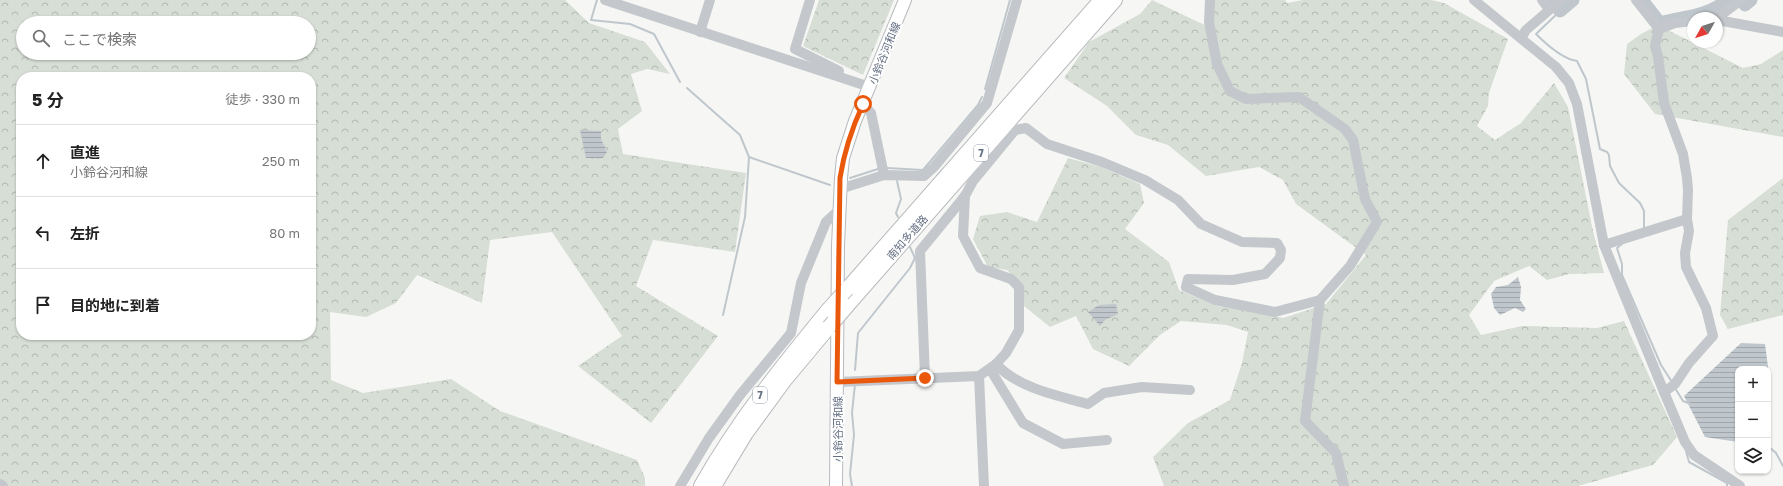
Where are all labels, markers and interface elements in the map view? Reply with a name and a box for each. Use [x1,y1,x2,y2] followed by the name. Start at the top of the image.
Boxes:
[1687,12,1723,48] north arrow
[16,16,316,60] search box
[866,20,902,86] street label: 小鈴谷河和線
[30,27,52,49] icon: search
[62,30,137,48] text: ここで検索
[32,89,64,110] text: 5 分
[226,91,300,107] text: 徒歩 · 330 m
[854,95,872,113] route start
[70,143,100,161] text: 直進
[974,145,988,161] road number: 7
[32,150,54,172] icon: ahead
[262,153,300,169] text: 250 m
[70,164,148,180] text: 小鈴谷河和線
[884,212,930,262] street label: 南知多道路
[32,222,54,244] icon: left
[70,224,100,242] text: 左折
[269,225,300,241] text: 80 m
[32,294,54,316] icon: arrive
[70,296,160,314] text: 目的地に到着
[1735,366,1771,474] map controls
[1735,366,1771,402] button: +
[916,369,934,387] route end
[753,387,767,403] road number: 7
[831,396,844,462] street label: 小鈴谷河和線
[1735,402,1771,438] button: −
[1735,438,1771,474] button: layers

